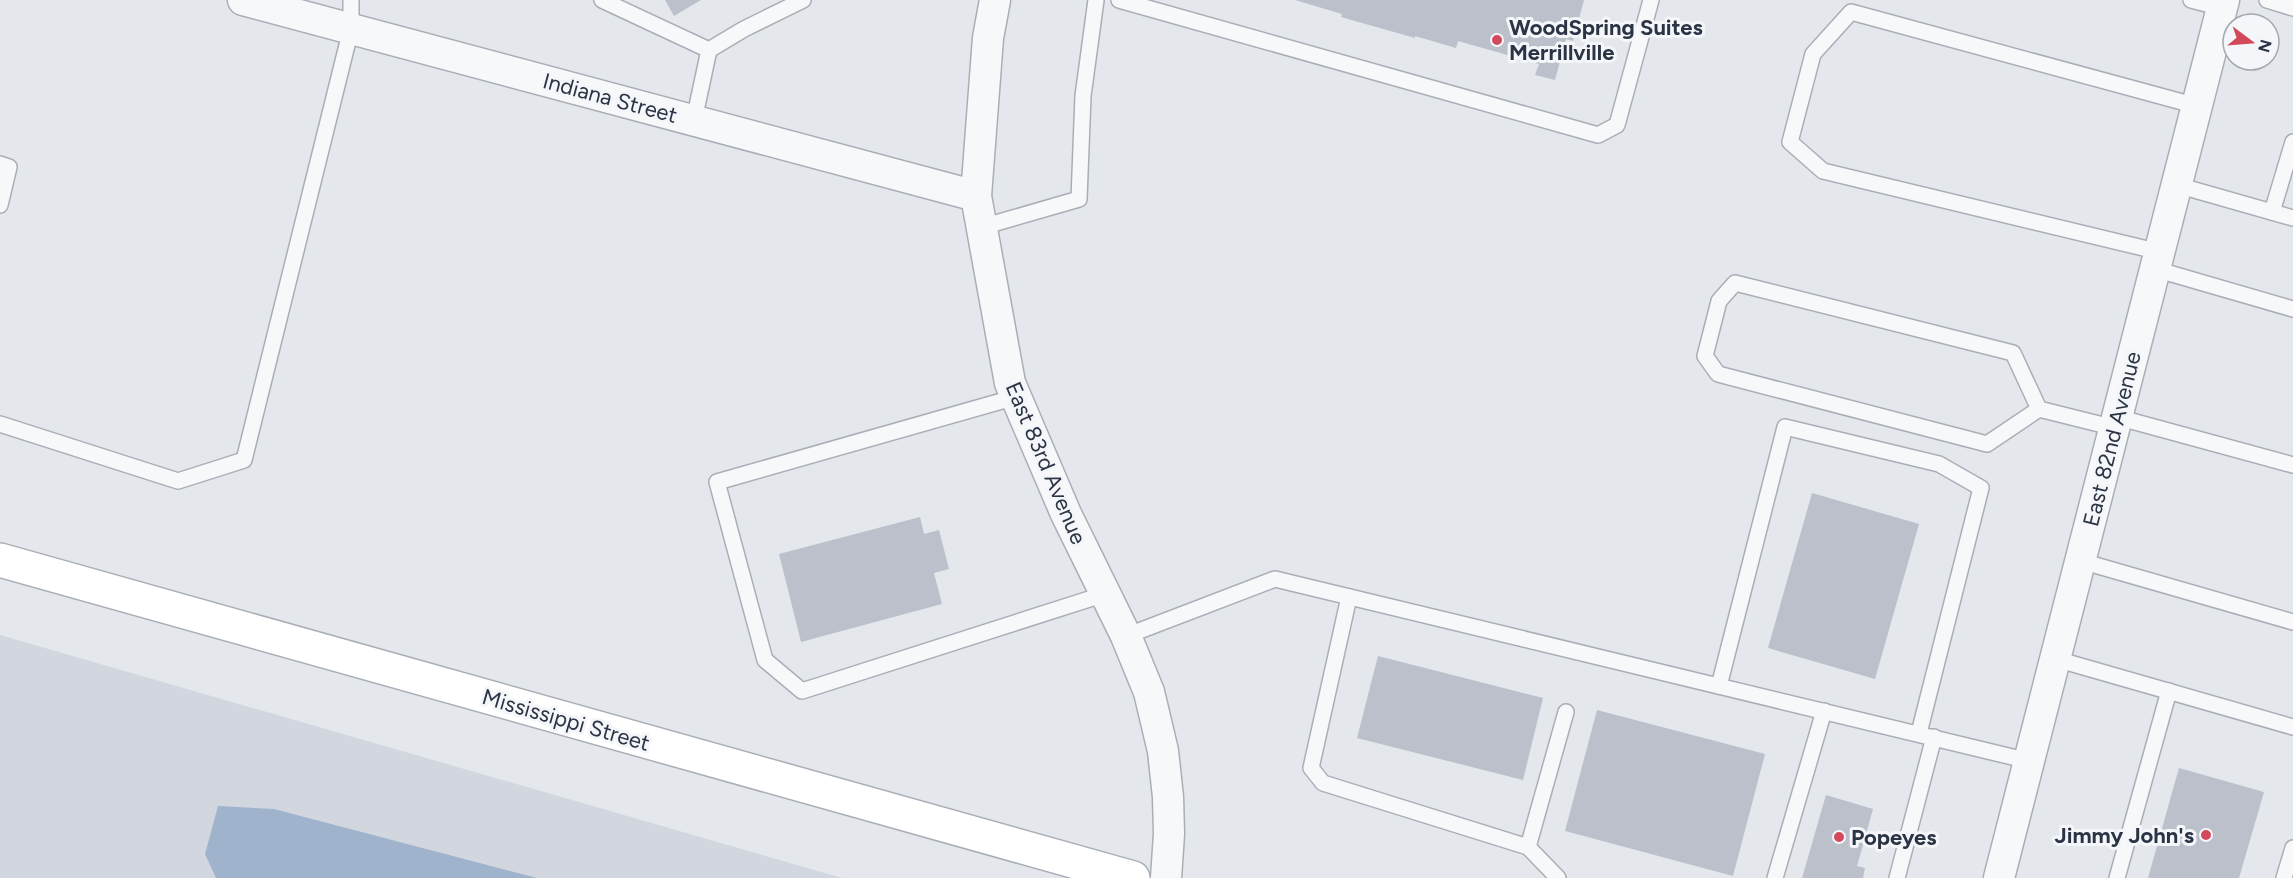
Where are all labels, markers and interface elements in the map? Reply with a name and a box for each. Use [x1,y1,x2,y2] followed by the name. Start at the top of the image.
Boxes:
[2221,12,2281,72] north arrow
[1509,14,1703,66] place label: WoodSpring Suites Merrillville
[1490,33,1504,47] marker: WoodSpring Suites Merrillville
[2254,37,2276,55] text: N
[540,67,680,129] street label: Indiana Street
[2077,349,2147,529] street label: East 82nd Avenue
[1000,378,1092,548] street label: East 83rd Avenue
[479,683,653,757] street label: Mississippi Street
[2055,822,2194,849] place label: Jimmy John's
[1851,824,1937,851] place label: Popeyes
[2199,828,2213,842] marker: Jimmy John's
[1832,830,1846,844] marker: Popeyes

